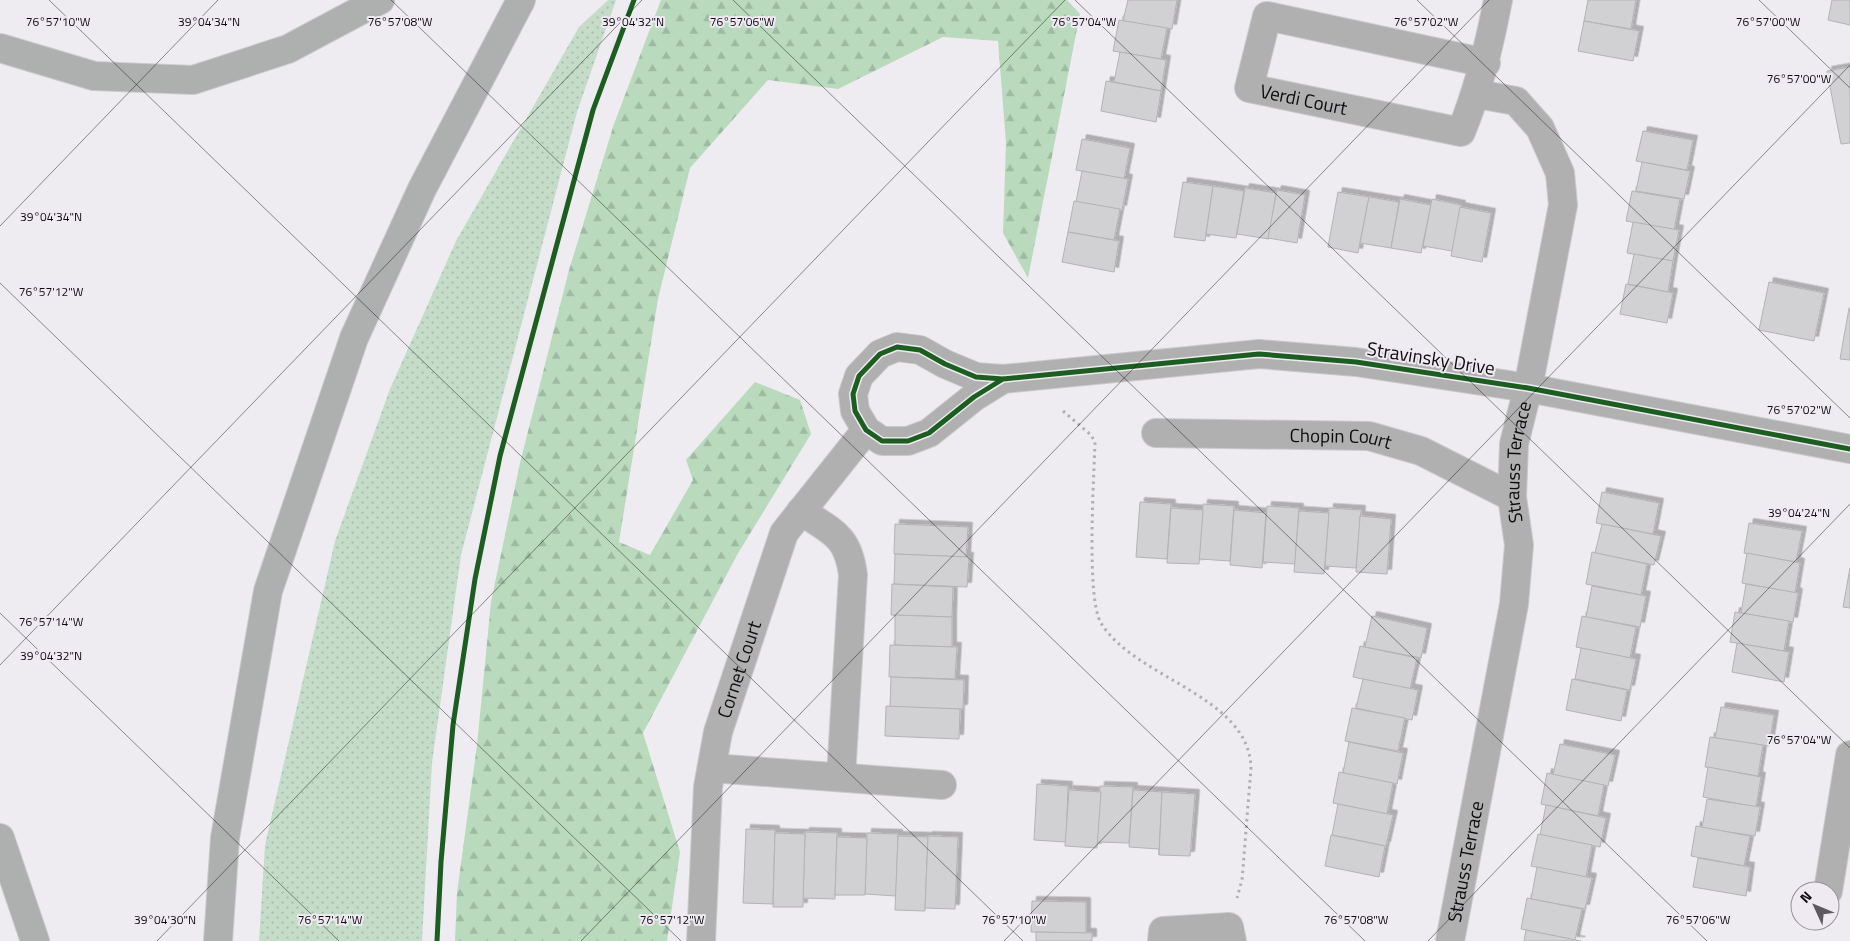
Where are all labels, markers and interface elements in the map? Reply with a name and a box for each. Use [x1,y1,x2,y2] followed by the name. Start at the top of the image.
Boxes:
[26,12,91,31] text: 76°57'10"W
[178,12,240,31] text: 39°04'34"N
[368,12,433,31] text: 76°57'08"W
[602,12,664,31] text: 39°04'32"N
[710,12,775,31] text: 76°57'06"W
[1052,12,1117,31] text: 76°57'04"W
[1394,12,1459,31] text: 76°57'02"W
[1736,12,1801,31] text: 76°57'00"W
[1767,69,1832,88] text: 76°57'00"W
[1258,76,1350,122] street label: Verdi Court
[20,207,82,226] text: 39°04'34"N
[19,282,84,301] text: 76°57'12"W
[1365,333,1497,382] street label: Stravinsky Drive
[1497,398,1538,525] street label: Strauss Terrace
[1767,400,1832,419] text: 76°57'02"W
[1289,420,1396,456] street label: Chopin Court
[1768,503,1830,522] text: 39°04'24"N
[19,612,84,631] text: 76°57'14"W
[709,616,768,722] street label: Cornet Court
[20,646,82,665] text: 39°04'32"N
[1767,730,1832,749] text: 76°57'04"W
[1439,798,1490,925] street label: Strauss Terrace
[1790,881,1840,931] north arrow
[1794,886,1816,907] text: N
[134,910,196,929] text: 39°04'30"N
[298,910,363,929] text: 76°57'14"W
[640,910,705,929] text: 76°57'12"W
[982,910,1047,929] text: 76°57'10"W
[1324,910,1389,929] text: 76°57'08"W
[1666,910,1731,929] text: 76°57'06"W

